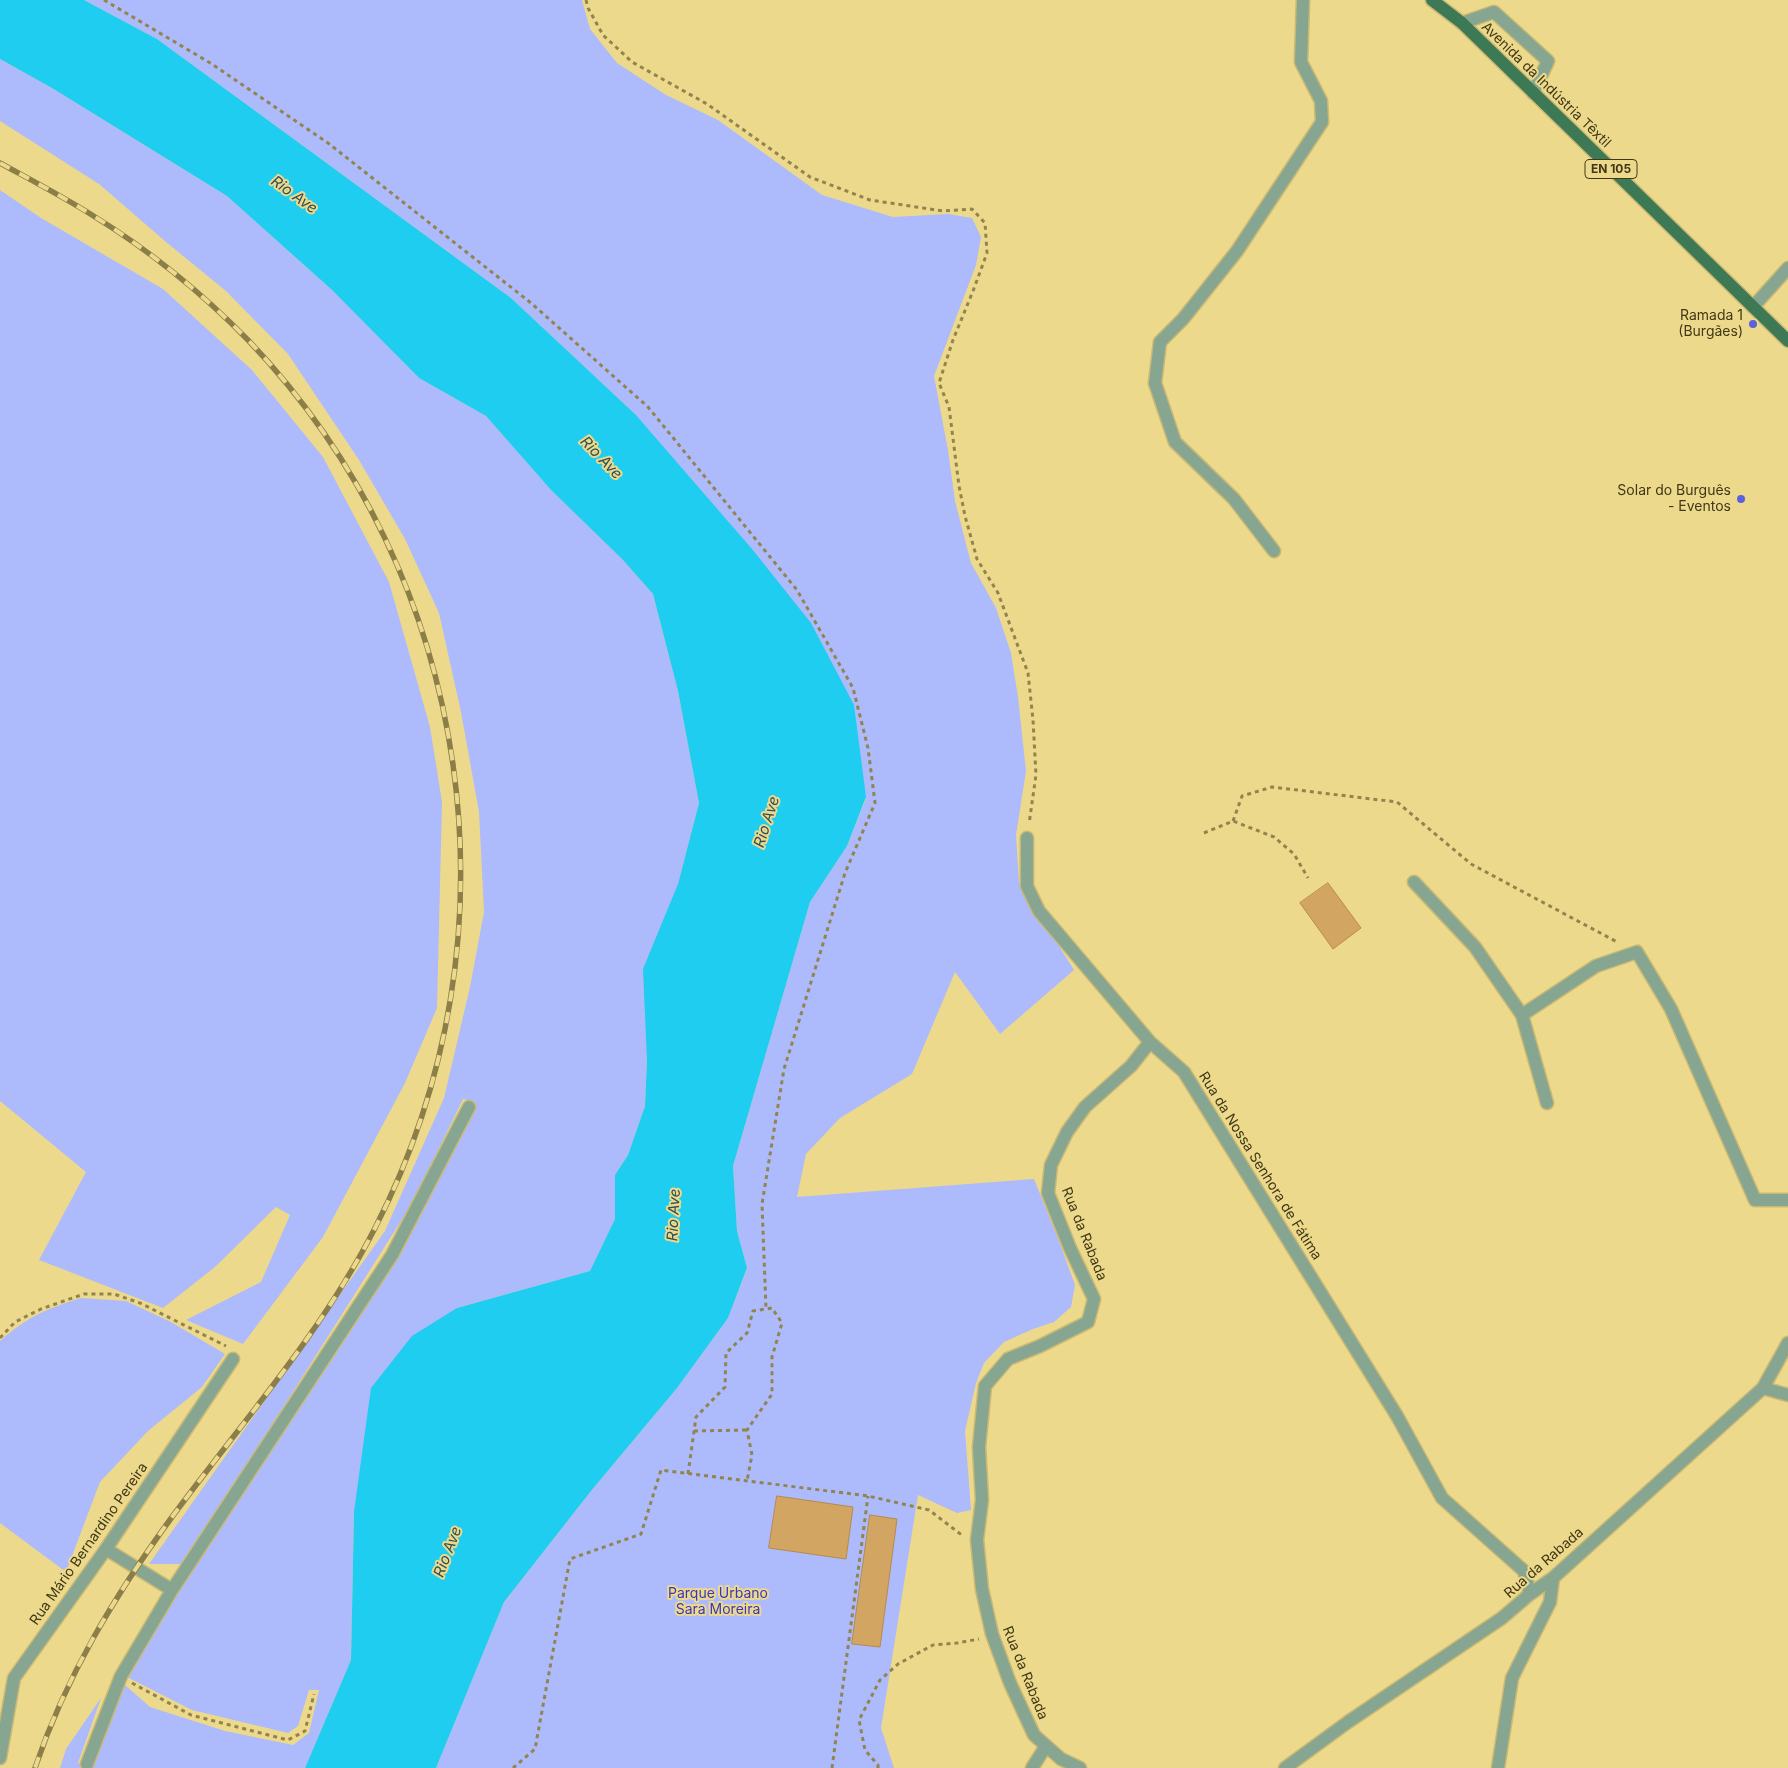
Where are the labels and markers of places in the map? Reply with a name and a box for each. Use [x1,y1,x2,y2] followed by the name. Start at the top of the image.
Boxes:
[1678,308,1743,341] place label: Ramada 1 (Burgães)
[1747,318,1759,330] marker: Ramada 1 (Burgães)
[1617,483,1731,516] place label: Solar do Burguês - Eventos
[1735,493,1747,505] marker: Solar do Burguês - Eventos

